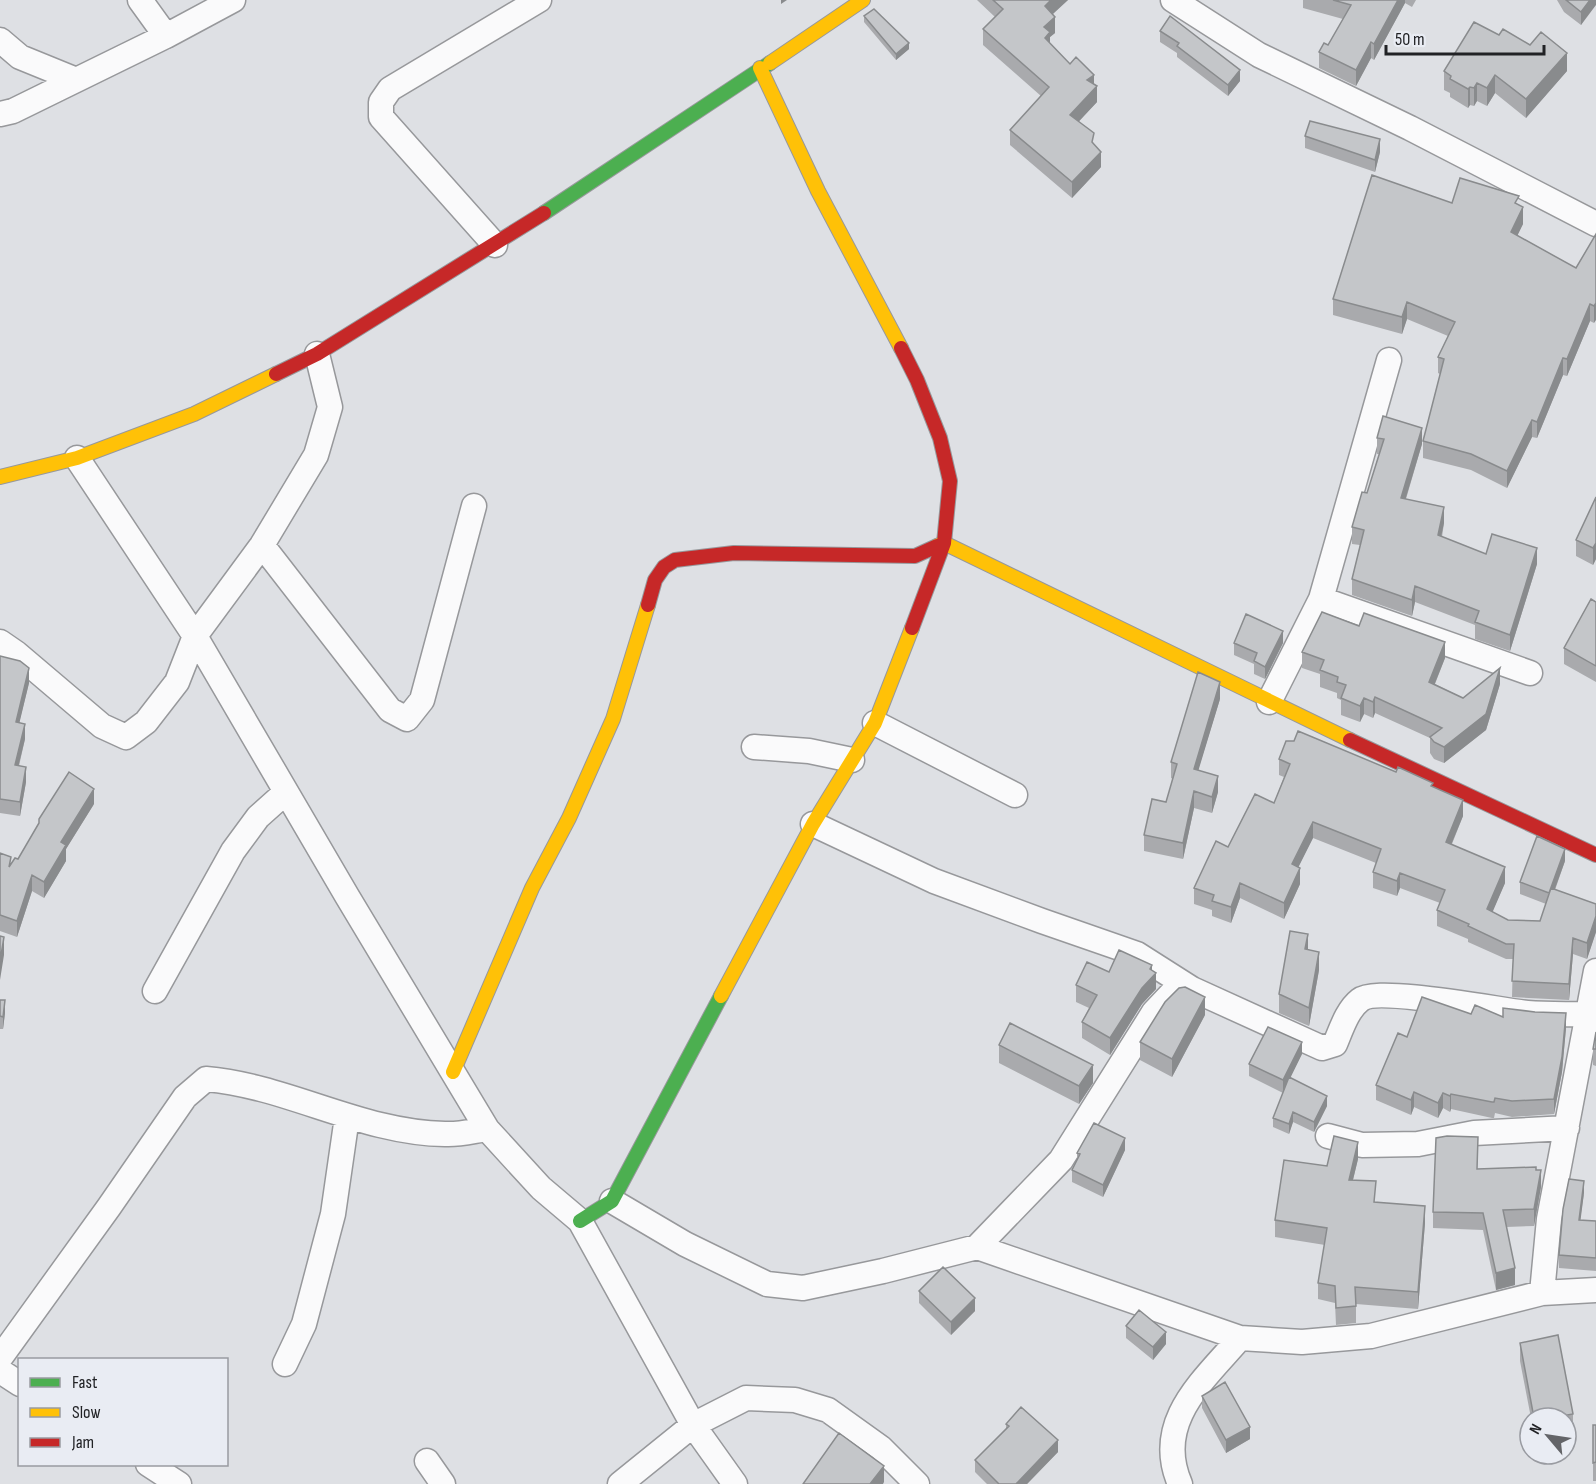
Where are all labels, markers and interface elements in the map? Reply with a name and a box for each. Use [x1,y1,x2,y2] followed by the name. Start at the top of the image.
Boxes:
[1386,18,1544,56] scale bar
[1395,29,1425,50] text: 50 m
[18,1358,228,1466] legend
[72,1372,98,1393] text: Fast
[72,1402,101,1423] text: Slow
[1518,1406,1578,1466] north arrow
[1526,1421,1547,1438] text: N
[71,1432,94,1453] text: Jam

